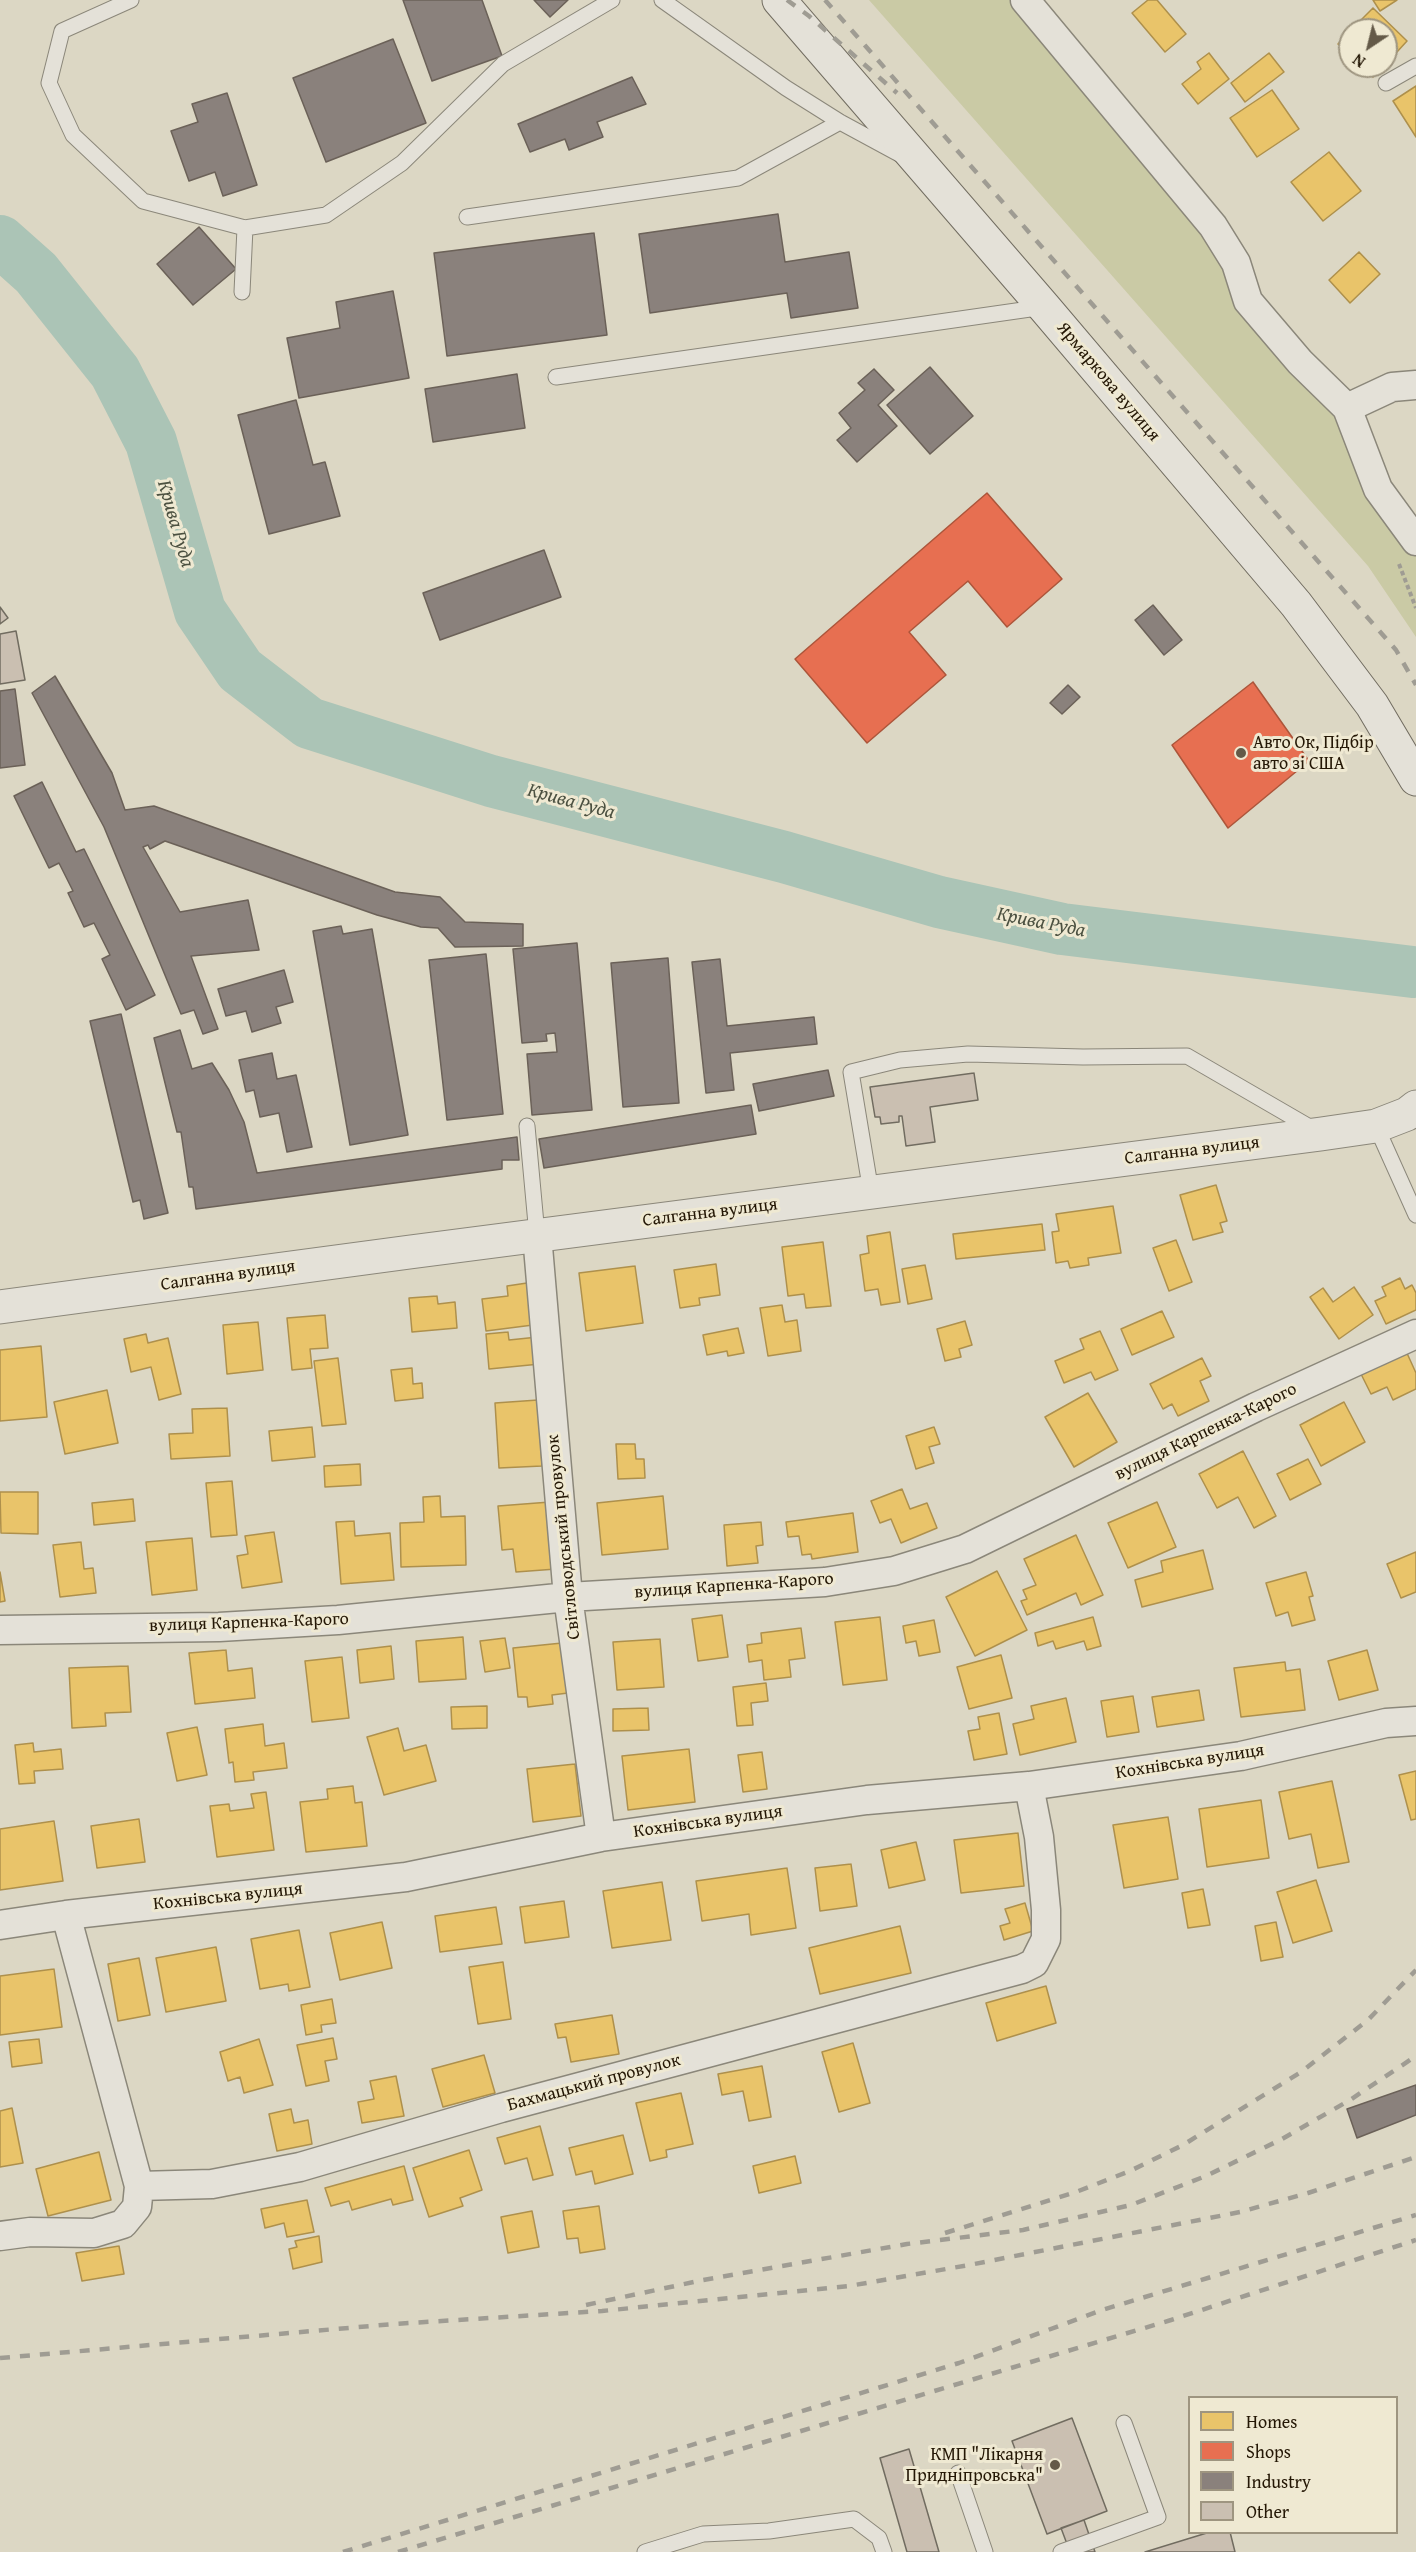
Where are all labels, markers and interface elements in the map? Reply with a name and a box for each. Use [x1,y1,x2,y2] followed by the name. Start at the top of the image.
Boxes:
[1338,18,1398,78] north arrow
[1348,48,1370,74] text: N
[1052,318,1164,446] street label: Ярмаркова вулиця
[151,478,199,570] water label: Крива Руда
[1253,732,1374,774] place label: Авто Ок, Підбір авто зі США
[1234,746,1248,760] marker: Авто Ок, Підбір авто зі США
[525,779,617,825] water label: Крива Руда
[995,903,1087,943] water label: Крива Руда
[1123,1132,1261,1170] street label: Салганна вулиця
[641,1194,779,1232] street label: Салганна вулиця
[159,1256,297,1296] street label: Салганна вулиця
[1112,1379,1300,1485] street label: вулиця Карпенка-Карого
[542,1433,586,1641] street label: Світловодський провулок
[634,1568,834,1604] street label: вулиця Карпенка-Карого
[149,1609,349,1637] street label: вулиця Карпенка-Карого
[1114,1740,1266,1784] street label: Кохнівська вулиця
[632,1801,784,1843] street label: Кохнівська вулиця
[152,1878,304,1916] street label: Кохнівська вулиця
[505,2049,683,2117] street label: Бахмацький провулок
[1188,2396,1398,2534] legend
[1246,2408,1297,2435] text: Homes
[1246,2438,1291,2465] text: Shops
[905,2444,1043,2486] place label: КМП "Лікарня Придніпровська"
[1048,2458,1062,2472] marker: КМП "Лікарня Придніпровська"
[1246,2468,1311,2495] text: Industry
[1246,2498,1289,2525] text: Other

